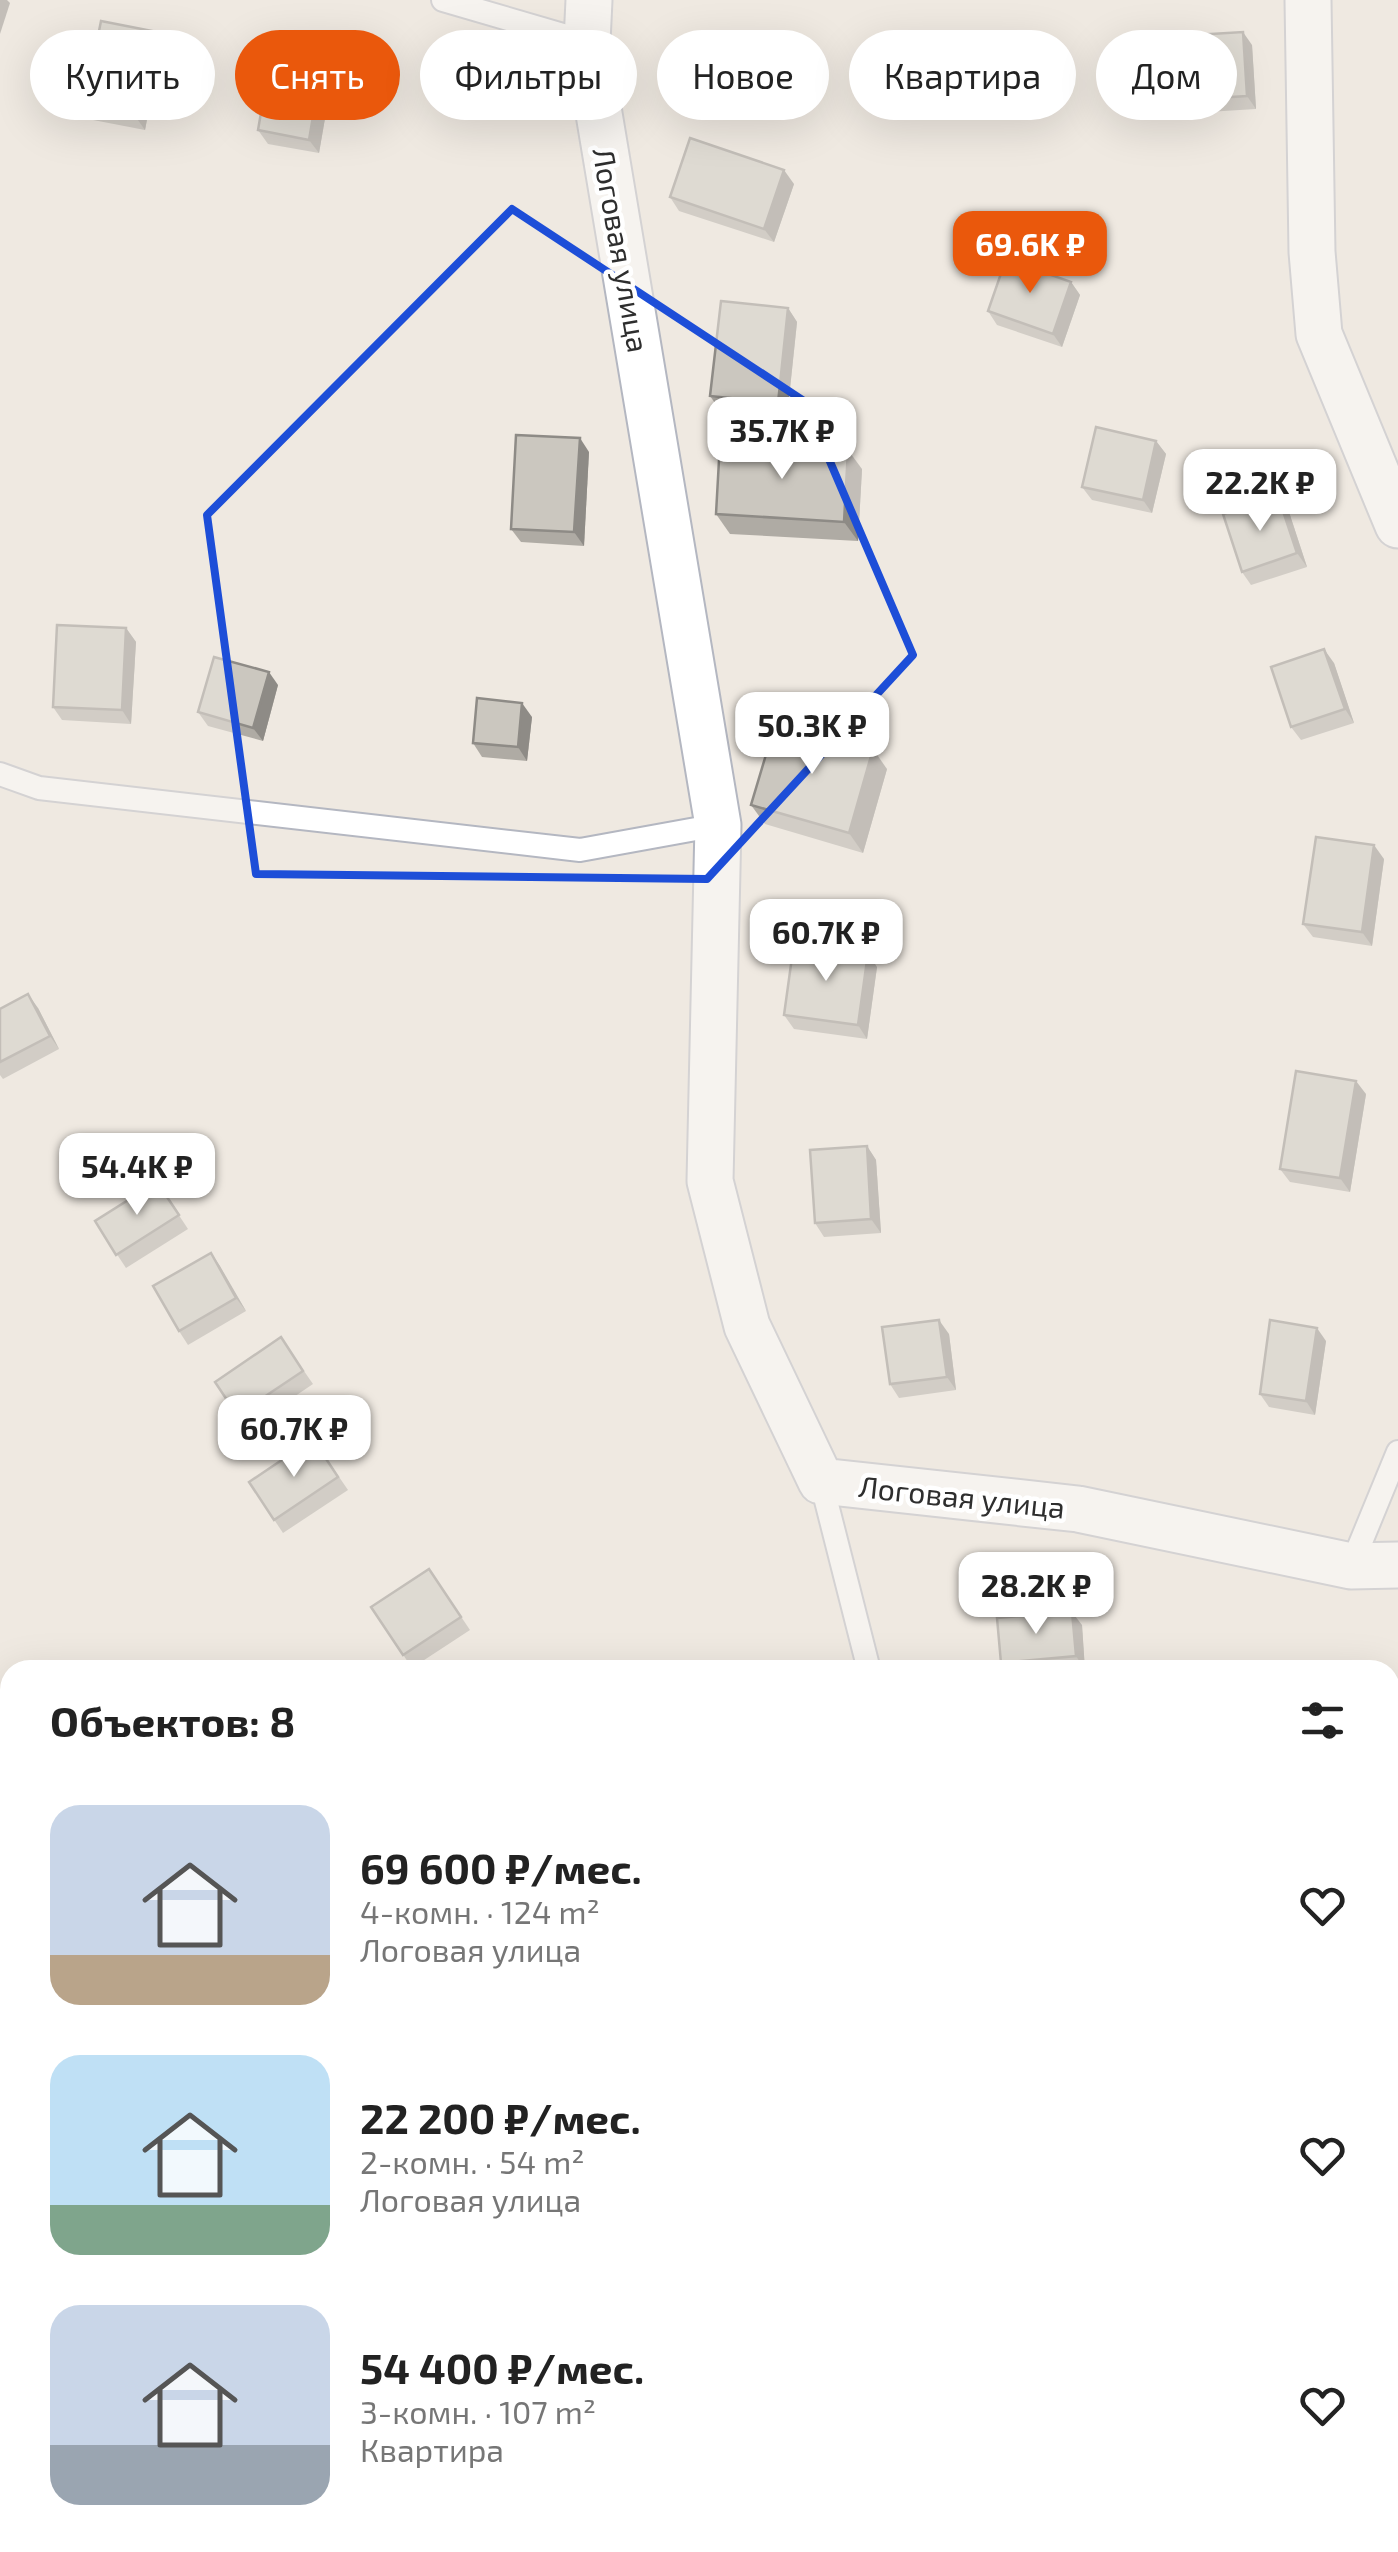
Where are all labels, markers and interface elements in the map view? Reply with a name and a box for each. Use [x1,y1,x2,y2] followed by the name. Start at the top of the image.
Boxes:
[30,30,215,120] chip: Купить
[235,30,400,120] chip: Снять
[420,30,637,120] chip: Фильтры
[657,30,829,120] chip: Новое
[849,30,1076,120] chip: Квартира
[1096,30,1237,120] chip: Дом
[585,145,658,355] street label: Логовая улица
[938,211,1122,296] pin: 69.6K ₽
[975,224,1085,262] text: 69.6K ₽
[690,397,874,482] pin: 35.7K ₽
[729,410,835,448] text: 35.7K ₽
[1168,449,1352,534] pin: 22.2K ₽
[1205,462,1315,500] text: 22.2K ₽
[720,692,904,777] pin: 50.3K ₽
[757,705,867,743] text: 50.3K ₽
[734,899,918,984] pin: 60.7K ₽
[772,912,880,950] text: 60.7K ₽
[45,1133,229,1218] pin: 54.4K ₽
[81,1146,193,1184] text: 54.4K ₽
[202,1395,386,1480] pin: 60.7K ₽
[240,1408,348,1446] text: 60.7K ₽
[857,1467,1067,1526] street label: Логовая улица
[944,1552,1128,1637] pin: 28.2K ₽
[981,1565,1091,1603] text: 28.2K ₽
[1295,1693,1350,1748] icon: filters
[50,1695,295,1745] text: Объектов: 8
[360,1842,642,1892] text: 69 600 ₽/мес.
[130,1845,250,1965] icon: home
[1295,1878,1350,1933] icon: heart
[360,1892,600,1930] text: 4-комн. · 124 m²
[360,1930,581,1968] text: Логовая улица
[360,2092,641,2142] text: 22 200 ₽/мес.
[130,2095,250,2215] icon: home
[1295,2128,1350,2183] icon: heart
[360,2142,585,2180] text: 2-комн. · 54 m²
[360,2180,581,2218] text: Логовая улица
[360,2342,644,2392] text: 54 400 ₽/мес.
[130,2345,250,2465] icon: home
[1295,2378,1350,2433] icon: heart
[360,2392,596,2430] text: 3-комн. · 107 m²
[360,2430,504,2468] text: Квартира

